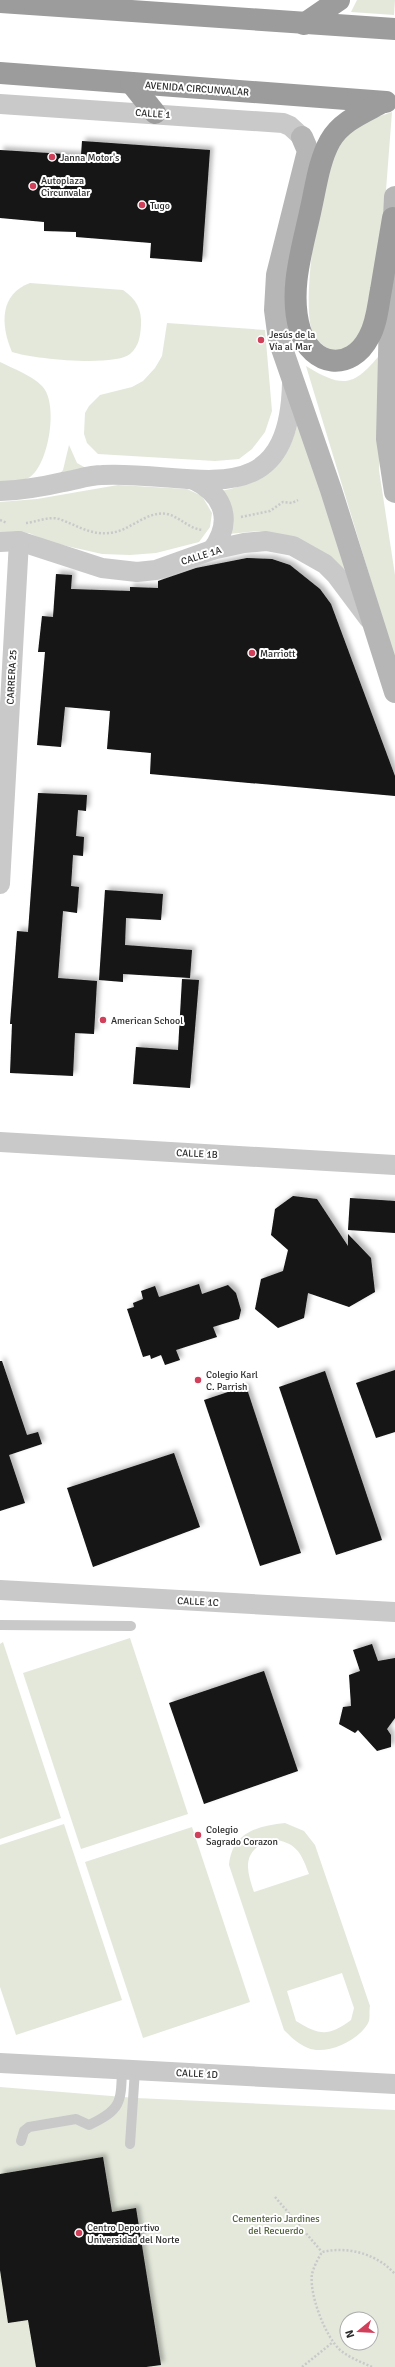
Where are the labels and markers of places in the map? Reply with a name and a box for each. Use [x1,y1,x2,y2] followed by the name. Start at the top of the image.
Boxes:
[47,152,57,162] marker: Janna Motor's
[60,152,120,164] place label: Janna Motor's
[41,175,90,199] place label: Autoplaza Circunvalar
[28,181,38,191] marker: Autoplaza Circunvalar
[137,200,147,210] marker: Tugo
[150,200,170,212] place label: Tugo
[269,329,315,353] place label: Jesús de la Vía al Mar
[256,335,266,345] marker: Jesús de la Vía al Mar
[247,648,257,658] marker: Marriott
[260,648,296,660] place label: Marriott
[98,1015,108,1025] marker: American School
[111,1015,183,1027] place label: American School
[206,1369,258,1393] place label: Colegio Karl C. Parrish
[193,1375,203,1385] marker: Colegio Karl C. Parrish
[206,1824,278,1848] place label: Colegio Sagrado Corazon
[193,1830,203,1840] marker: Colegio Sagrado Corazon
[87,2222,180,2246] place label: Centro Deportivo Universidad del Norte
[74,2228,84,2238] marker: Centro Deportivo Universidad del Norte

